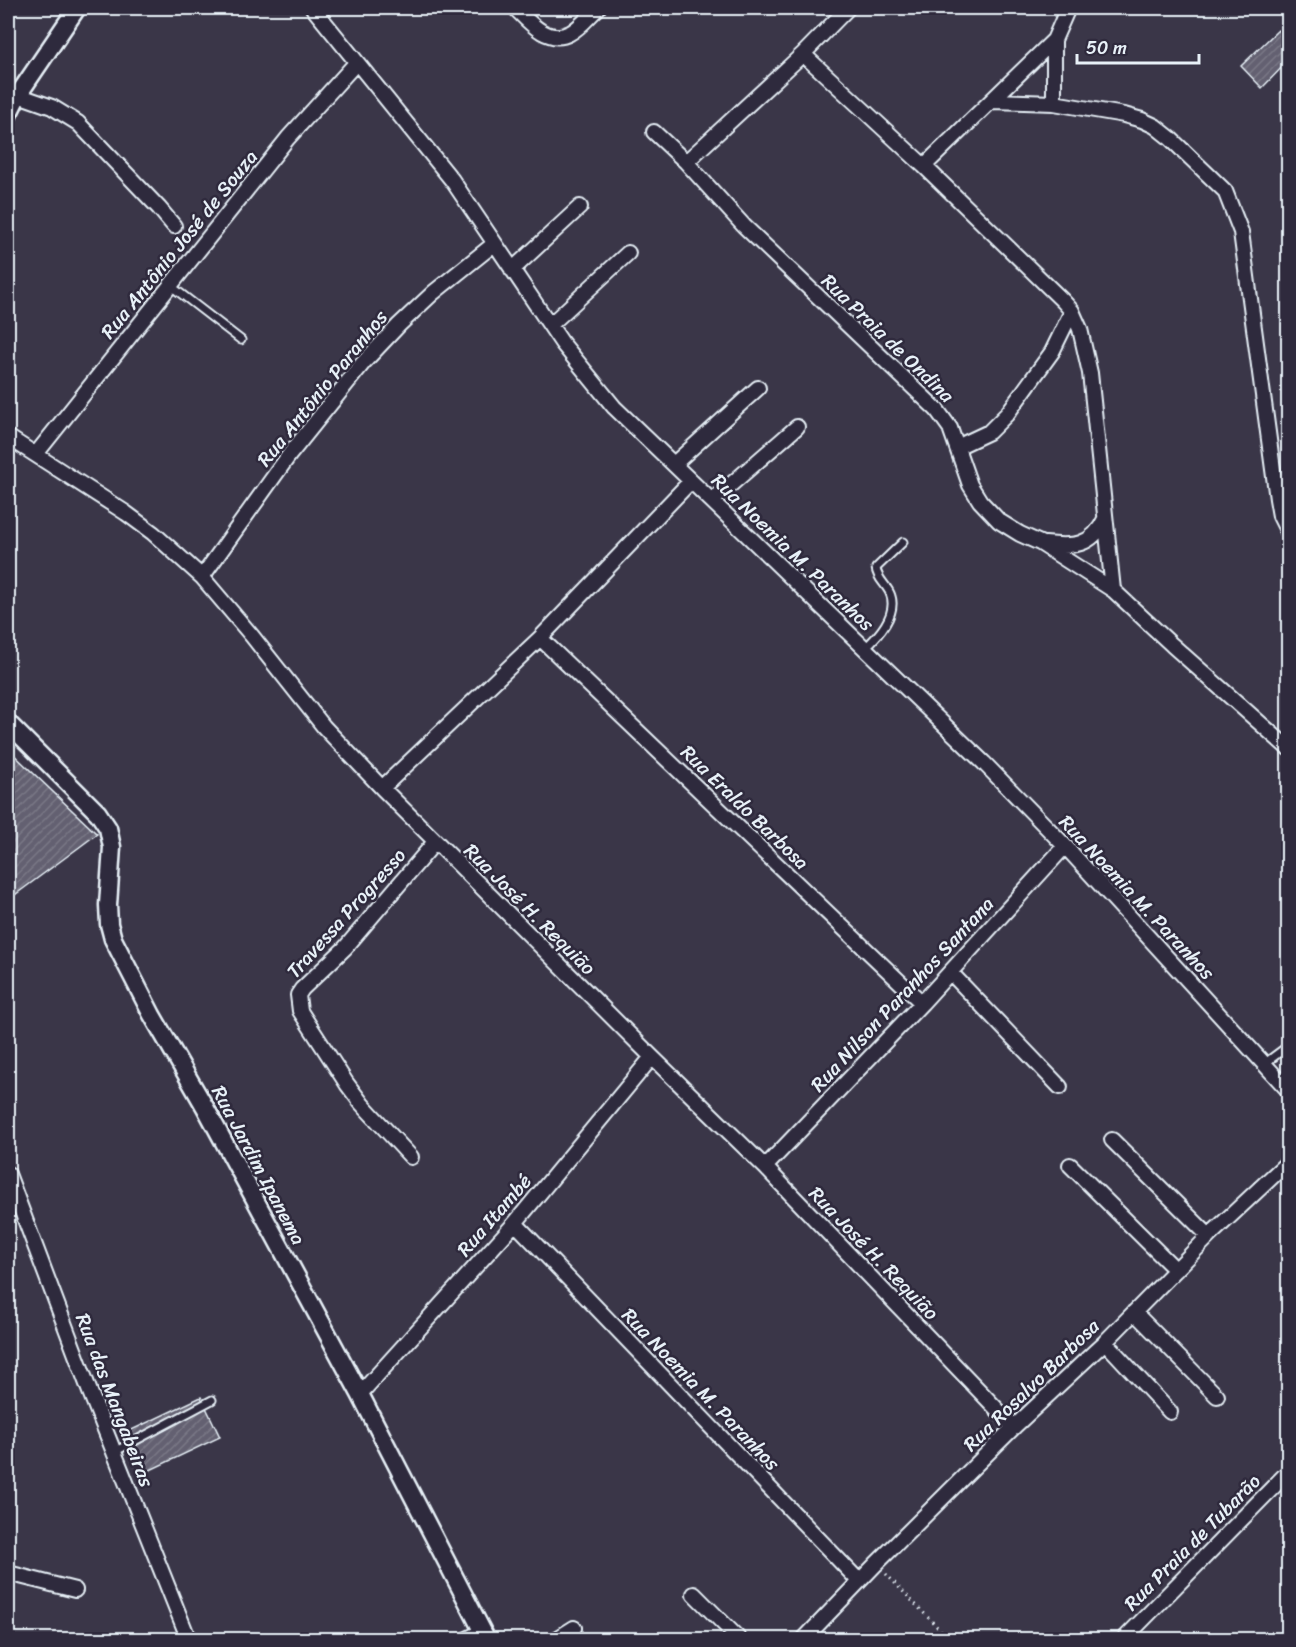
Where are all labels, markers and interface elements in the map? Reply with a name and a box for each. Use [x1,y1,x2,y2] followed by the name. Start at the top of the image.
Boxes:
[1077,27,1198,65] scale bar
[1086,32,1127,64] text: 50 m
[92,142,267,347] street label: Rua Antônio José de Souza
[813,265,963,412] street label: Rua Praia de Ondina
[248,301,397,475] street label: Rua Antônio Paranhos
[703,465,883,641] street label: Rua Noemia M. Paranhos
[672,736,817,879] street label: Rua Eraldo Barbosa
[1050,806,1224,989] street label: Rua Noemia M. Paranhos
[455,835,604,984] street label: Rua José H. Requião
[278,840,415,987] street label: Travessa Progresso
[802,888,1003,1100] street label: Rua Nilson Paranhos Santana
[202,1079,315,1251] street label: Rua Jardim Ipanema
[448,1166,541,1265] street label: Rua Itambé
[800,1178,947,1329] street label: Rua José H. Requião
[613,1299,789,1480] street label: Rua Noemia M. Paranhos
[65,1308,164,1493] street label: Rua das Mangabeiras
[955,1310,1109,1460] street label: Rua Rosalvo Barbosa
[1115,1465,1270,1619] street label: Rua Praia de Tubarão

